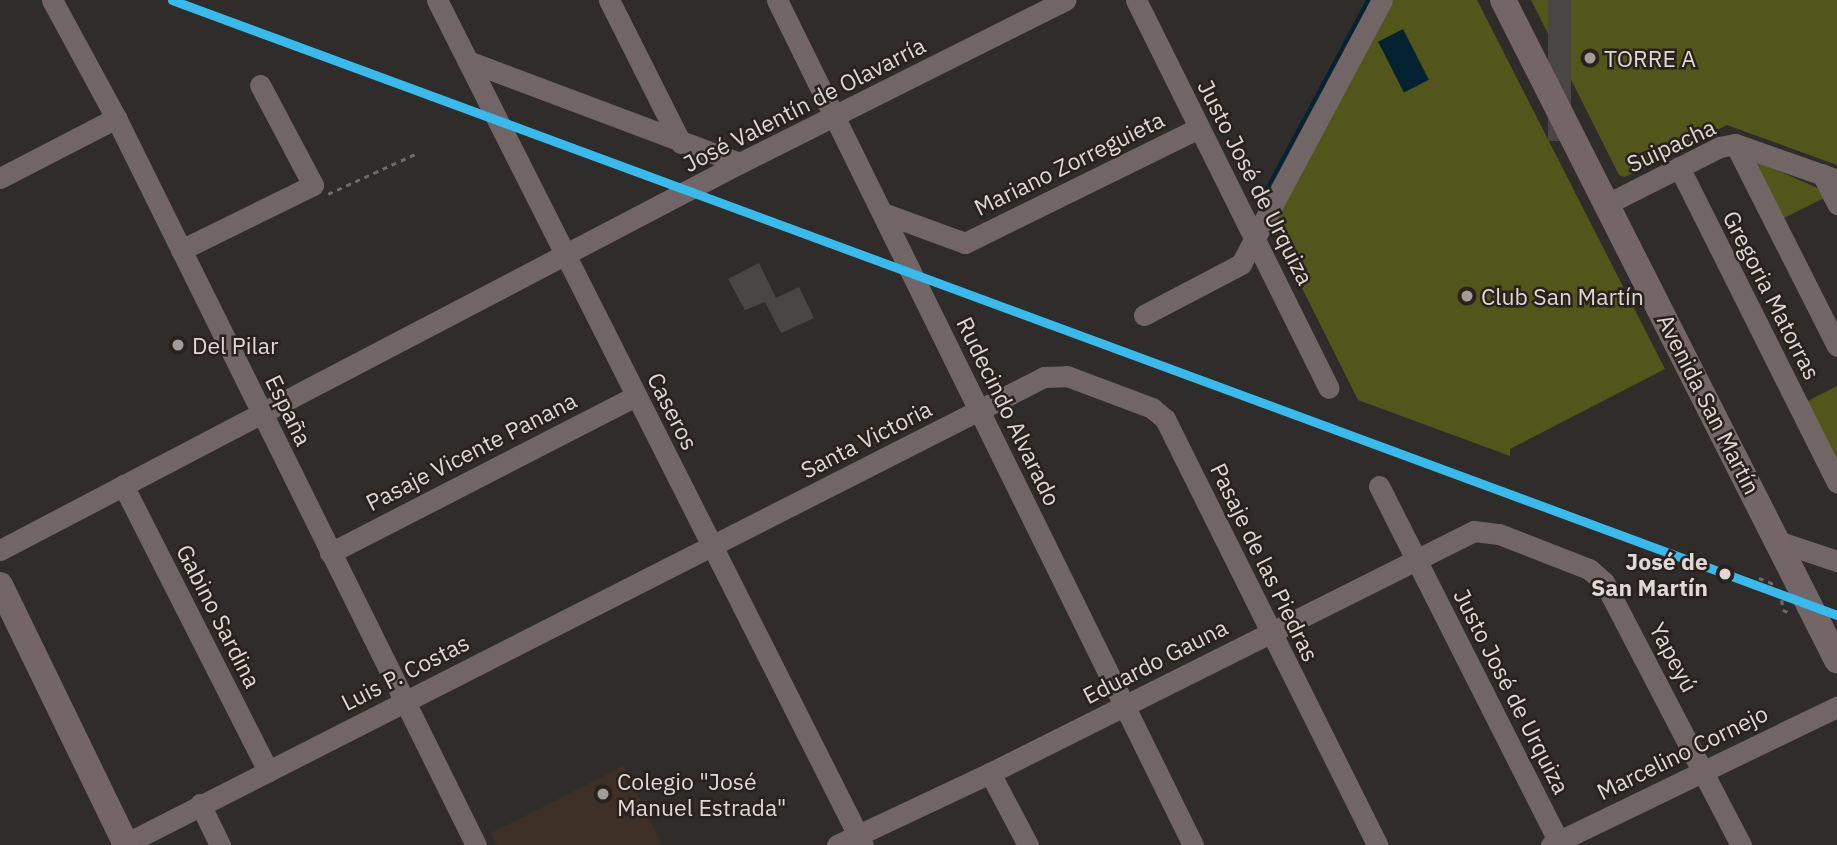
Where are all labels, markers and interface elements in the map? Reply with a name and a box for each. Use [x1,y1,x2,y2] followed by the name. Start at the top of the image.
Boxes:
[678,31,930,177] street label: José Valentín de Olavarría
[1604,44,1696,72] place label: TORRE A
[1582,50,1598,66] marker: TORRE A
[1192,75,1320,289] street label: Justo José de Urquiza
[969,105,1169,221] street label: Mariano Zorreguieta
[1622,112,1720,178] street label: Suipacha
[1718,206,1826,384] street label: Gregoria Matorras
[1481,282,1644,310] place label: Club San Martín
[1459,288,1475,304] marker: Club San Martín
[1652,309,1766,499] street label: Avenida San Martín
[951,312,1067,510] street label: Rudecindo Alvarado
[192,331,278,359] place label: Del Pilar
[170,337,186,353] marker: Del Pilar
[642,368,704,454] street label: Caseros
[260,370,318,450] street label: España
[361,386,581,516] street label: Pasaje Vicente Panana
[796,394,936,484] street label: Santa Victoria
[1205,458,1325,666] street label: Pasaje de las Piedras
[171,540,267,692] street label: Gabino Sardina
[1591,547,1708,601] place label: José de San Martín
[1714,563,1736,585] marker: José de San Martín
[1448,584,1576,798] street label: Justo José de Urquiza
[1078,613,1232,709] street label: Eduardo Gauna
[1644,617,1704,697] street label: Yapeyú
[336,628,474,716] street label: Luis P. Costas
[1592,699,1772,805] street label: Marcelino Cornejo
[617,767,786,821] place label: Colegio "José Manuel Estrada"
[595,786,611,802] marker: Colegio "José Manuel Estrada"

